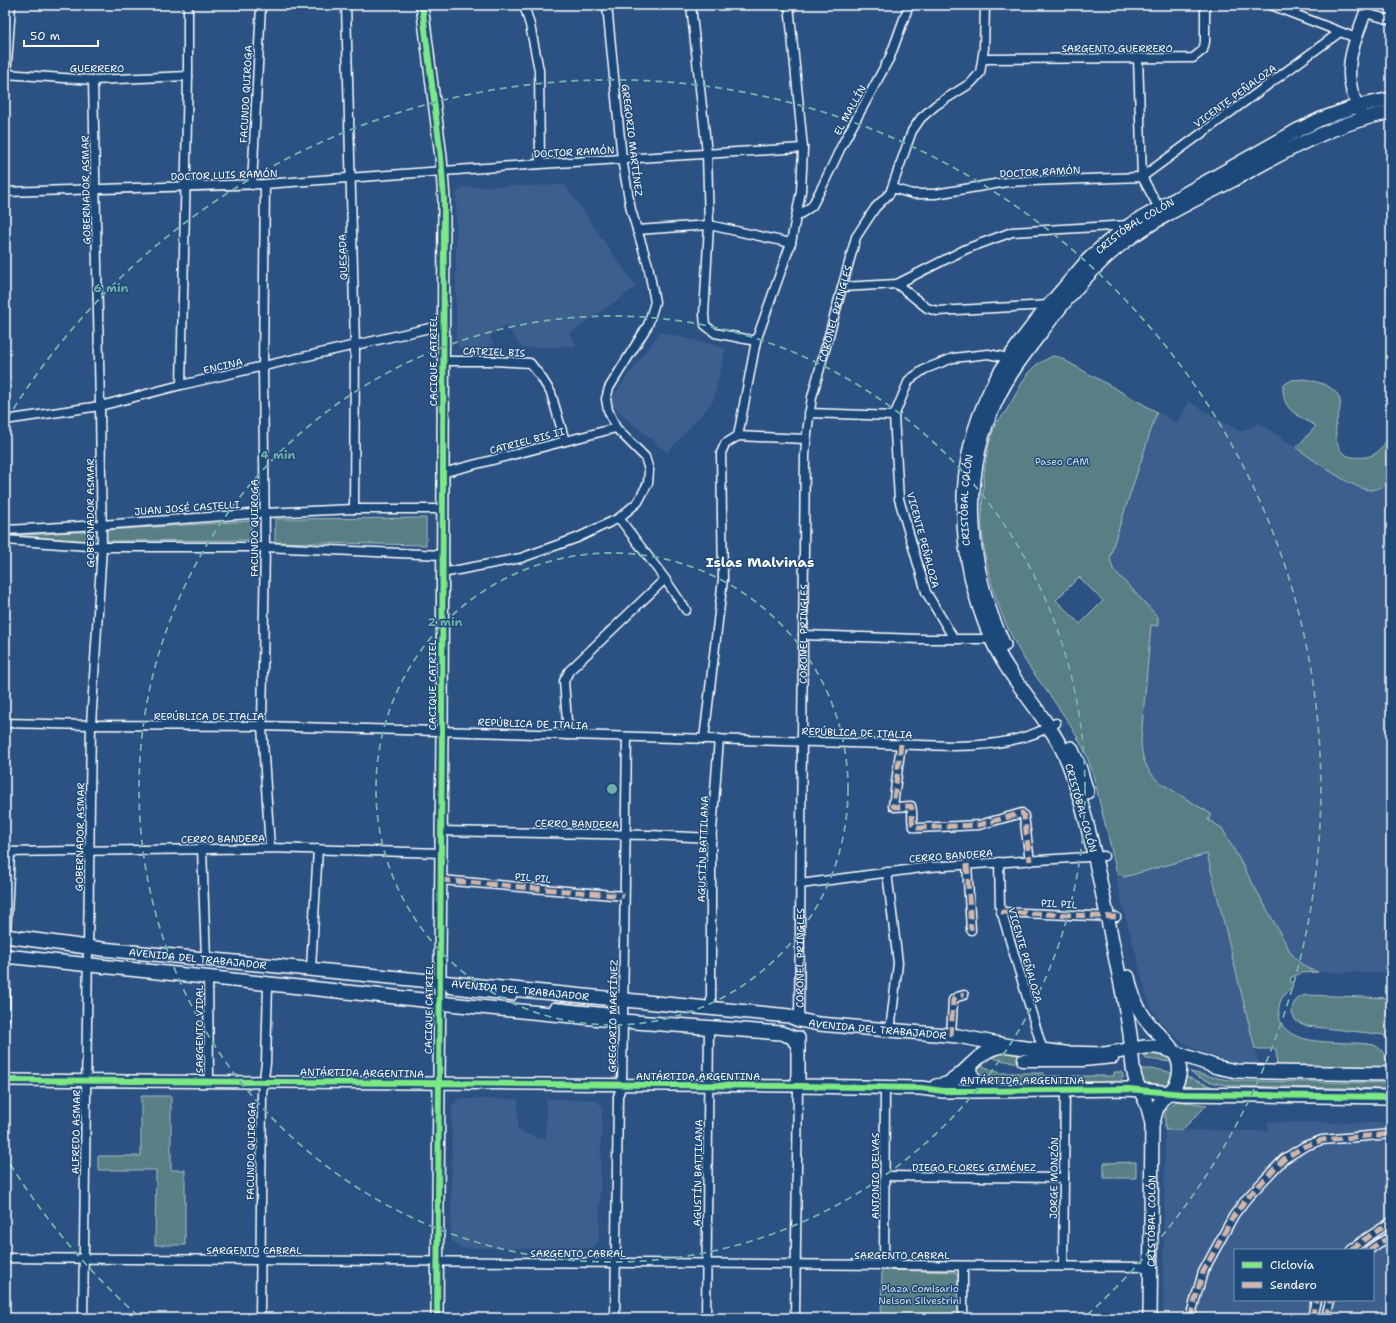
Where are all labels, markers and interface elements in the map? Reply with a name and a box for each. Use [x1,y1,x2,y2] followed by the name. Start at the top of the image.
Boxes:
[24,22,98,48] scale bar
[30,28,60,44] text: 50 m
[1061,42,1173,55] street label: SARGENTO GUERRERO
[237,45,255,143] street label: FACUNDO QUIROGA
[70,62,124,75] street label: GUERRERO
[1191,62,1279,130] street label: VICENTE PEÑALOZA
[619,83,645,197] street label: GREGORIO MARTÍNEZ
[831,83,869,137] street label: EL MALLÍN
[79,135,93,245] street label: GOBERNADOR ASMAR
[533,143,615,161] street label: DOCTOR RAMÓN
[999,163,1081,181] street label: DOCTOR RAMÓN
[170,167,278,183] street label: DOCTOR LUIS RAMÓN
[1093,195,1176,256] street label: CRISTÓBAL COLÓN
[336,234,350,280] street label: QUESADA
[815,263,855,363] street label: CORONEL PRINGLES
[94,280,129,296] text: 6 min
[427,315,440,406] street label: CACIQUE CATRIEL
[463,344,526,360] street label: CATRIEL BIS
[202,355,244,377] street label: ENCINA
[488,425,566,457] street label: CATRIEL BIS II
[261,447,296,463] text: 4 min
[957,453,975,547] street label: CRISTÓBAL COLÓN
[1035,455,1089,468] park label: Paseo CAM
[84,458,97,568] street label: GOBERNADOR ASMAR
[248,479,261,577] street label: FACUNDO QUIROGA
[904,491,942,589] street label: VICENTE PEÑALOZA
[134,498,241,518] street label: JUAN JOSÉ CASTELLI
[706,553,814,571] district label: Islas Malvinas
[796,584,810,684] street label: CORONEL PRINGLES
[428,614,463,630] text: 2 min
[426,639,439,730] street label: CACIQUE CATRIEL
[154,710,264,723] street label: REPÚBLICA DE ITALIA
[477,716,589,732] street label: REPÚBLICA DE ITALIA
[801,725,913,741] street label: REPÚBLICA DE ITALIA
[1062,762,1100,854] street label: CRISTÓBAL COLÓN
[73,782,87,892] street label: GOBERNADOR ASMAR
[605,782,619,796] centre of rings
[695,795,711,903] street label: AGUSTÍN BATTILANA
[535,817,619,831] street label: CERRO BANDERA
[181,832,265,846] street label: CERRO BANDERA
[909,847,993,865] street label: CERRO BANDERA
[514,870,552,886] street label: PIL PIL
[1040,897,1078,911] street label: PIL PIL
[1005,906,1045,1004] street label: VICENTE PEÑALOZA
[793,908,807,1008] street label: CORONEL PRINGLES
[128,945,267,972] street label: AVENIDA DEL TRABAJADOR
[606,959,620,1073] street label: GREGORIO MARTÍNEZ
[422,963,436,1054] street label: CACIQUE CATRIEL
[451,977,590,1003] street label: AVENIDA DEL TRABAJADOR
[193,984,206,1073] street label: SARGENTO VIDAL
[808,1016,947,1041] street label: AVENIDA DEL TRABAJADOR
[300,1065,424,1081] street label: ANTÁRTIDA ARGENTINA
[636,1070,760,1083] street label: ANTÁRTIDA ARGENTINA
[960,1074,1084,1087] street label: ANTÁRTIDA ARGENTINA
[69,1090,83,1174] street label: ALFREDO ASMAR
[244,1102,258,1200] street label: FACUNDO QUIROGA
[691,1119,705,1227] street label: AGUSTÍN BATTILANA
[869,1132,882,1219] street label: ANTONIO DELVAS
[1047,1137,1061,1219] street label: JORGE MONZÓN
[912,1161,1036,1174] street label: DIEGO FLORES GIMÉNEZ
[1144,1175,1158,1267] street label: CRISTÓBAL COLÓN
[206,1244,302,1257] street label: SARGENTO CABRAL
[530,1247,626,1260] street label: SARGENTO CABRAL
[854,1249,950,1262] street label: SARGENTO CABRAL
[1234,1249,1374,1301] legend
[1270,1257,1314,1273] text: Ciclovía
[1270,1277,1317,1293] text: Sendero
[878,1282,962,1307] park label: Plaza Comisario Nelson Silvestrini

